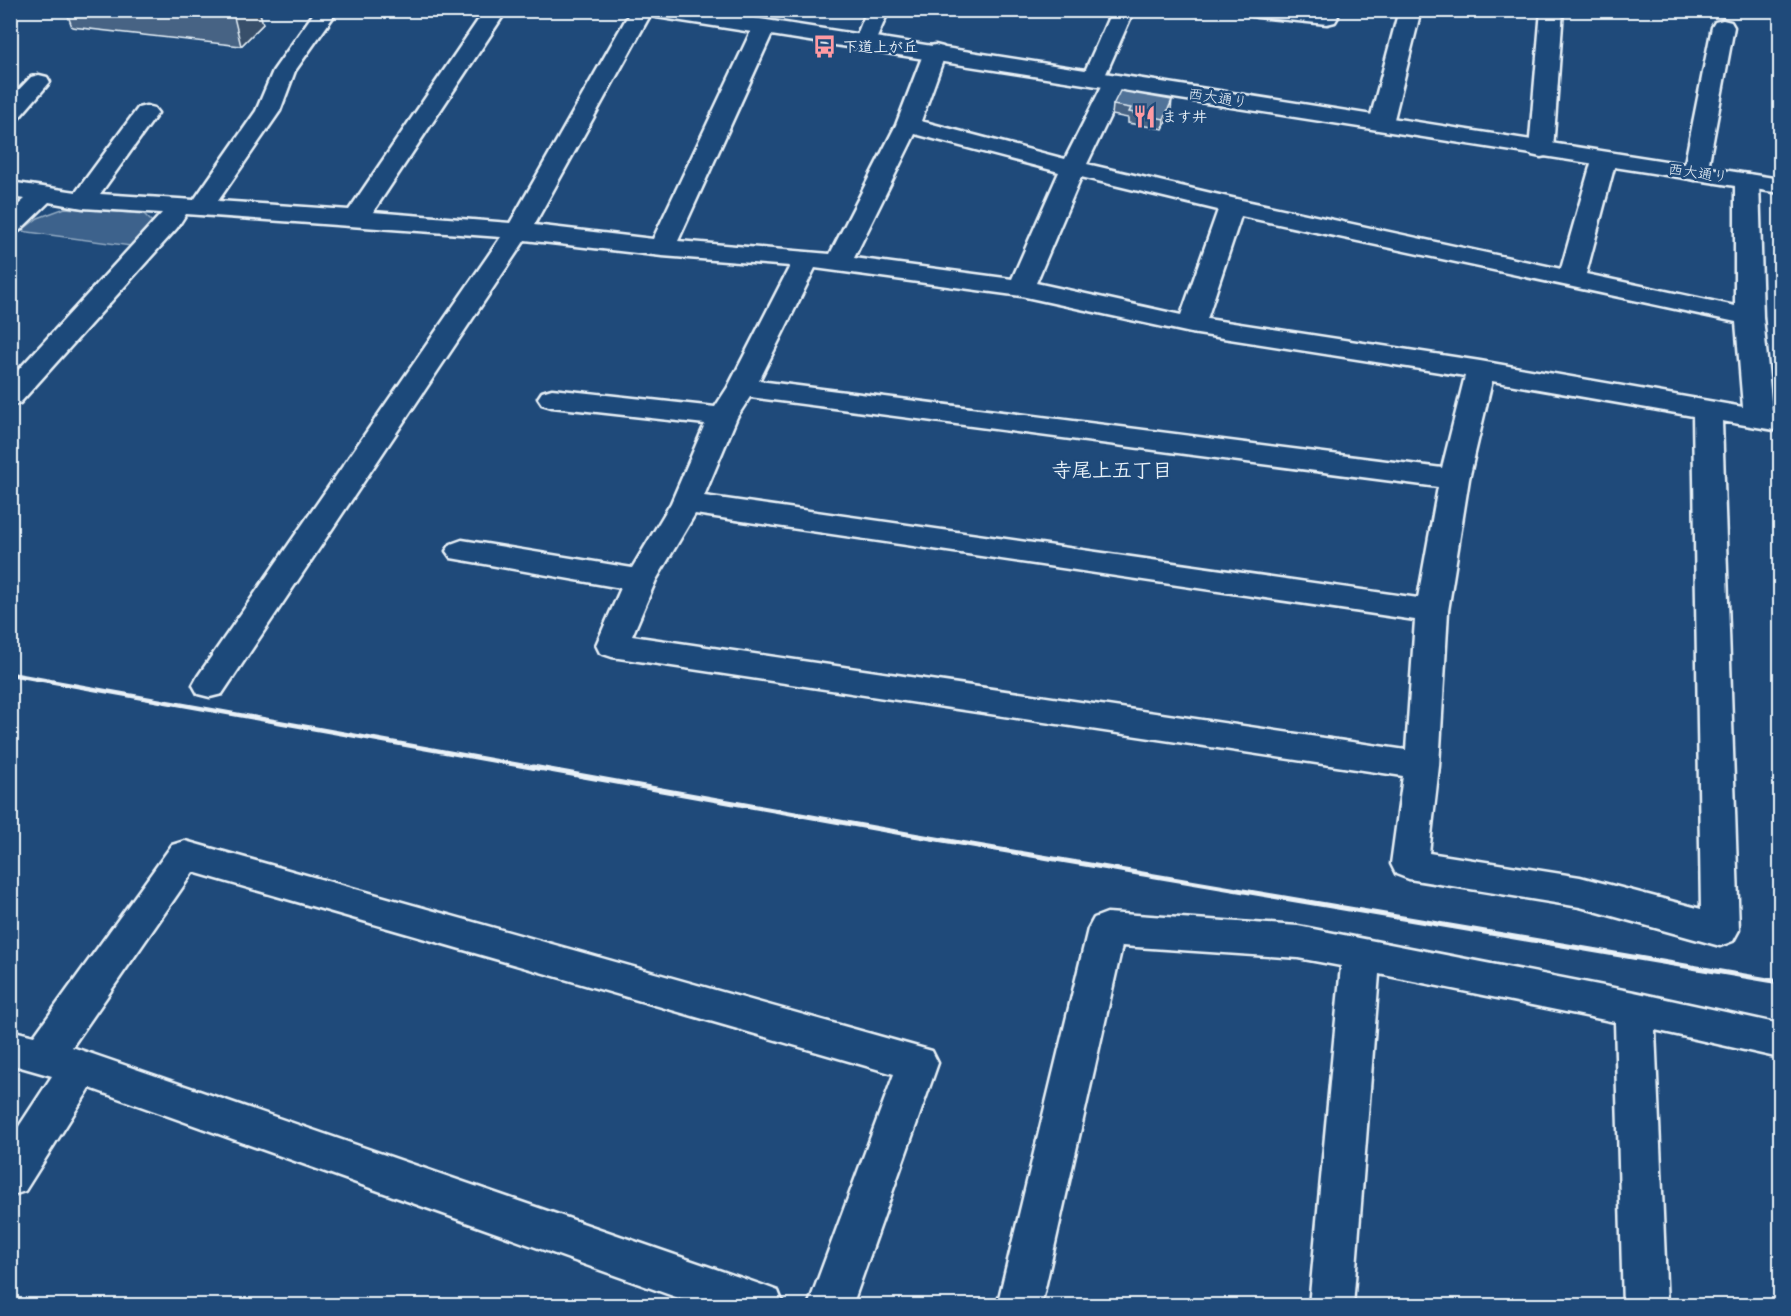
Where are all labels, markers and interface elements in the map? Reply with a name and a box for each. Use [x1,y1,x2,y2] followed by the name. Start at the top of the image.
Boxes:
[812,34,838,60] bus stop icon: 下道上が丘
[843,37,918,57] place label: 下道上が丘
[1187,83,1249,113] street label: 西大通り
[1131,104,1157,130] restaurant icon: ます井
[1162,107,1207,127] place label: ます井
[1667,159,1729,187] street label: 西大通り
[1052,457,1172,483] district label: 寺尾上五丁目

